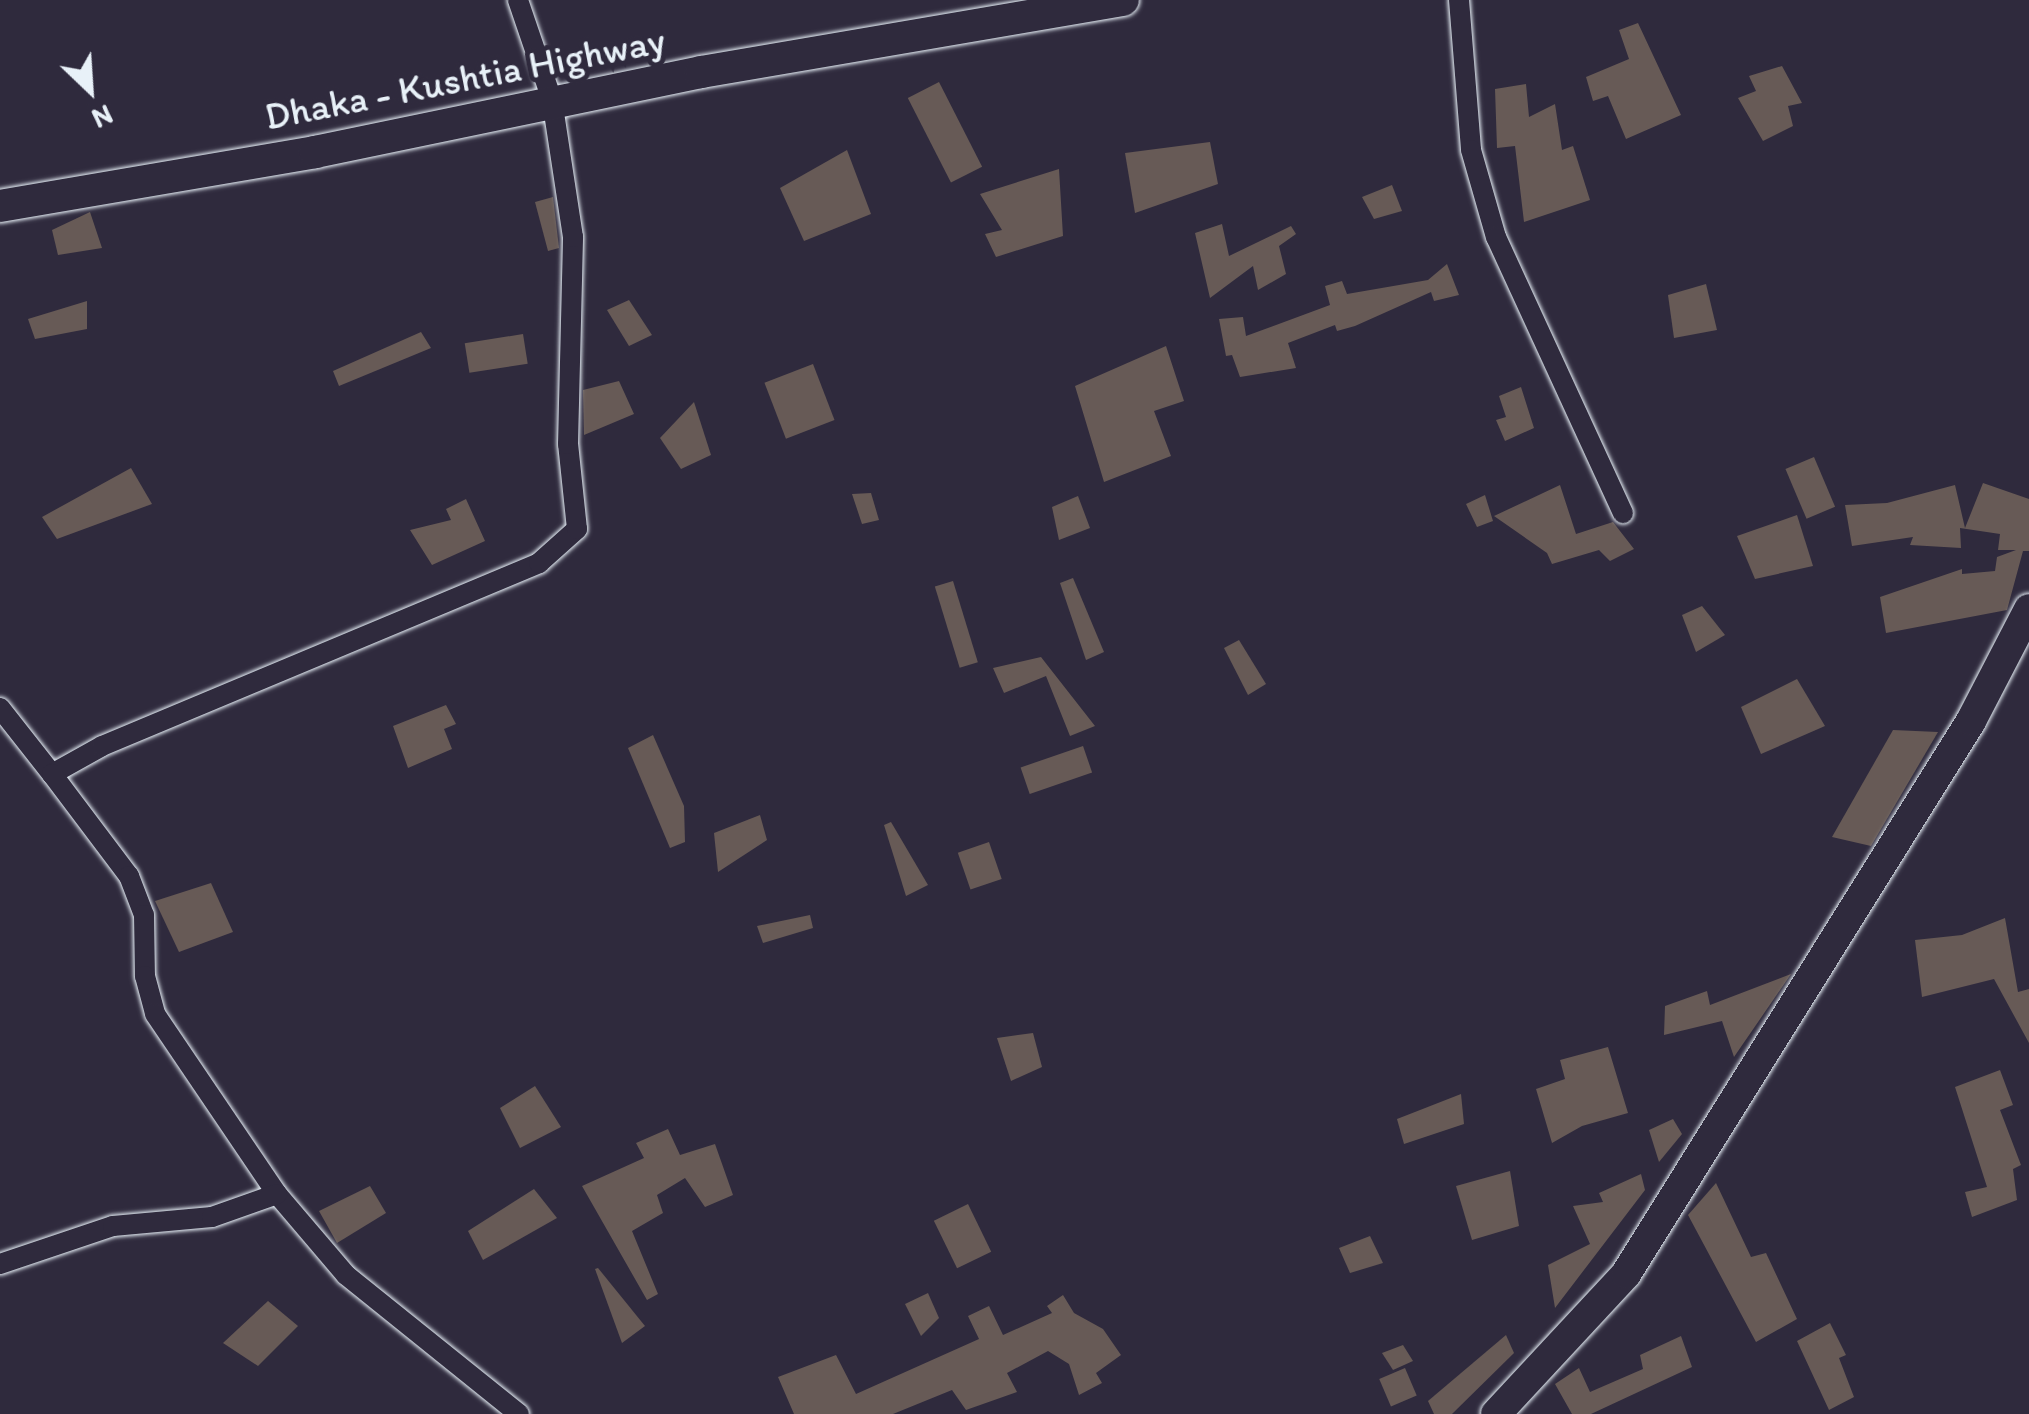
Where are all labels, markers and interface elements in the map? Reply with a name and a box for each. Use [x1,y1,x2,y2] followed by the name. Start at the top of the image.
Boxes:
[261,18,669,140] street label: Dhaka - Kushtia Highway
[40,40,140,140] north arrow
[87,98,118,137] text: N

